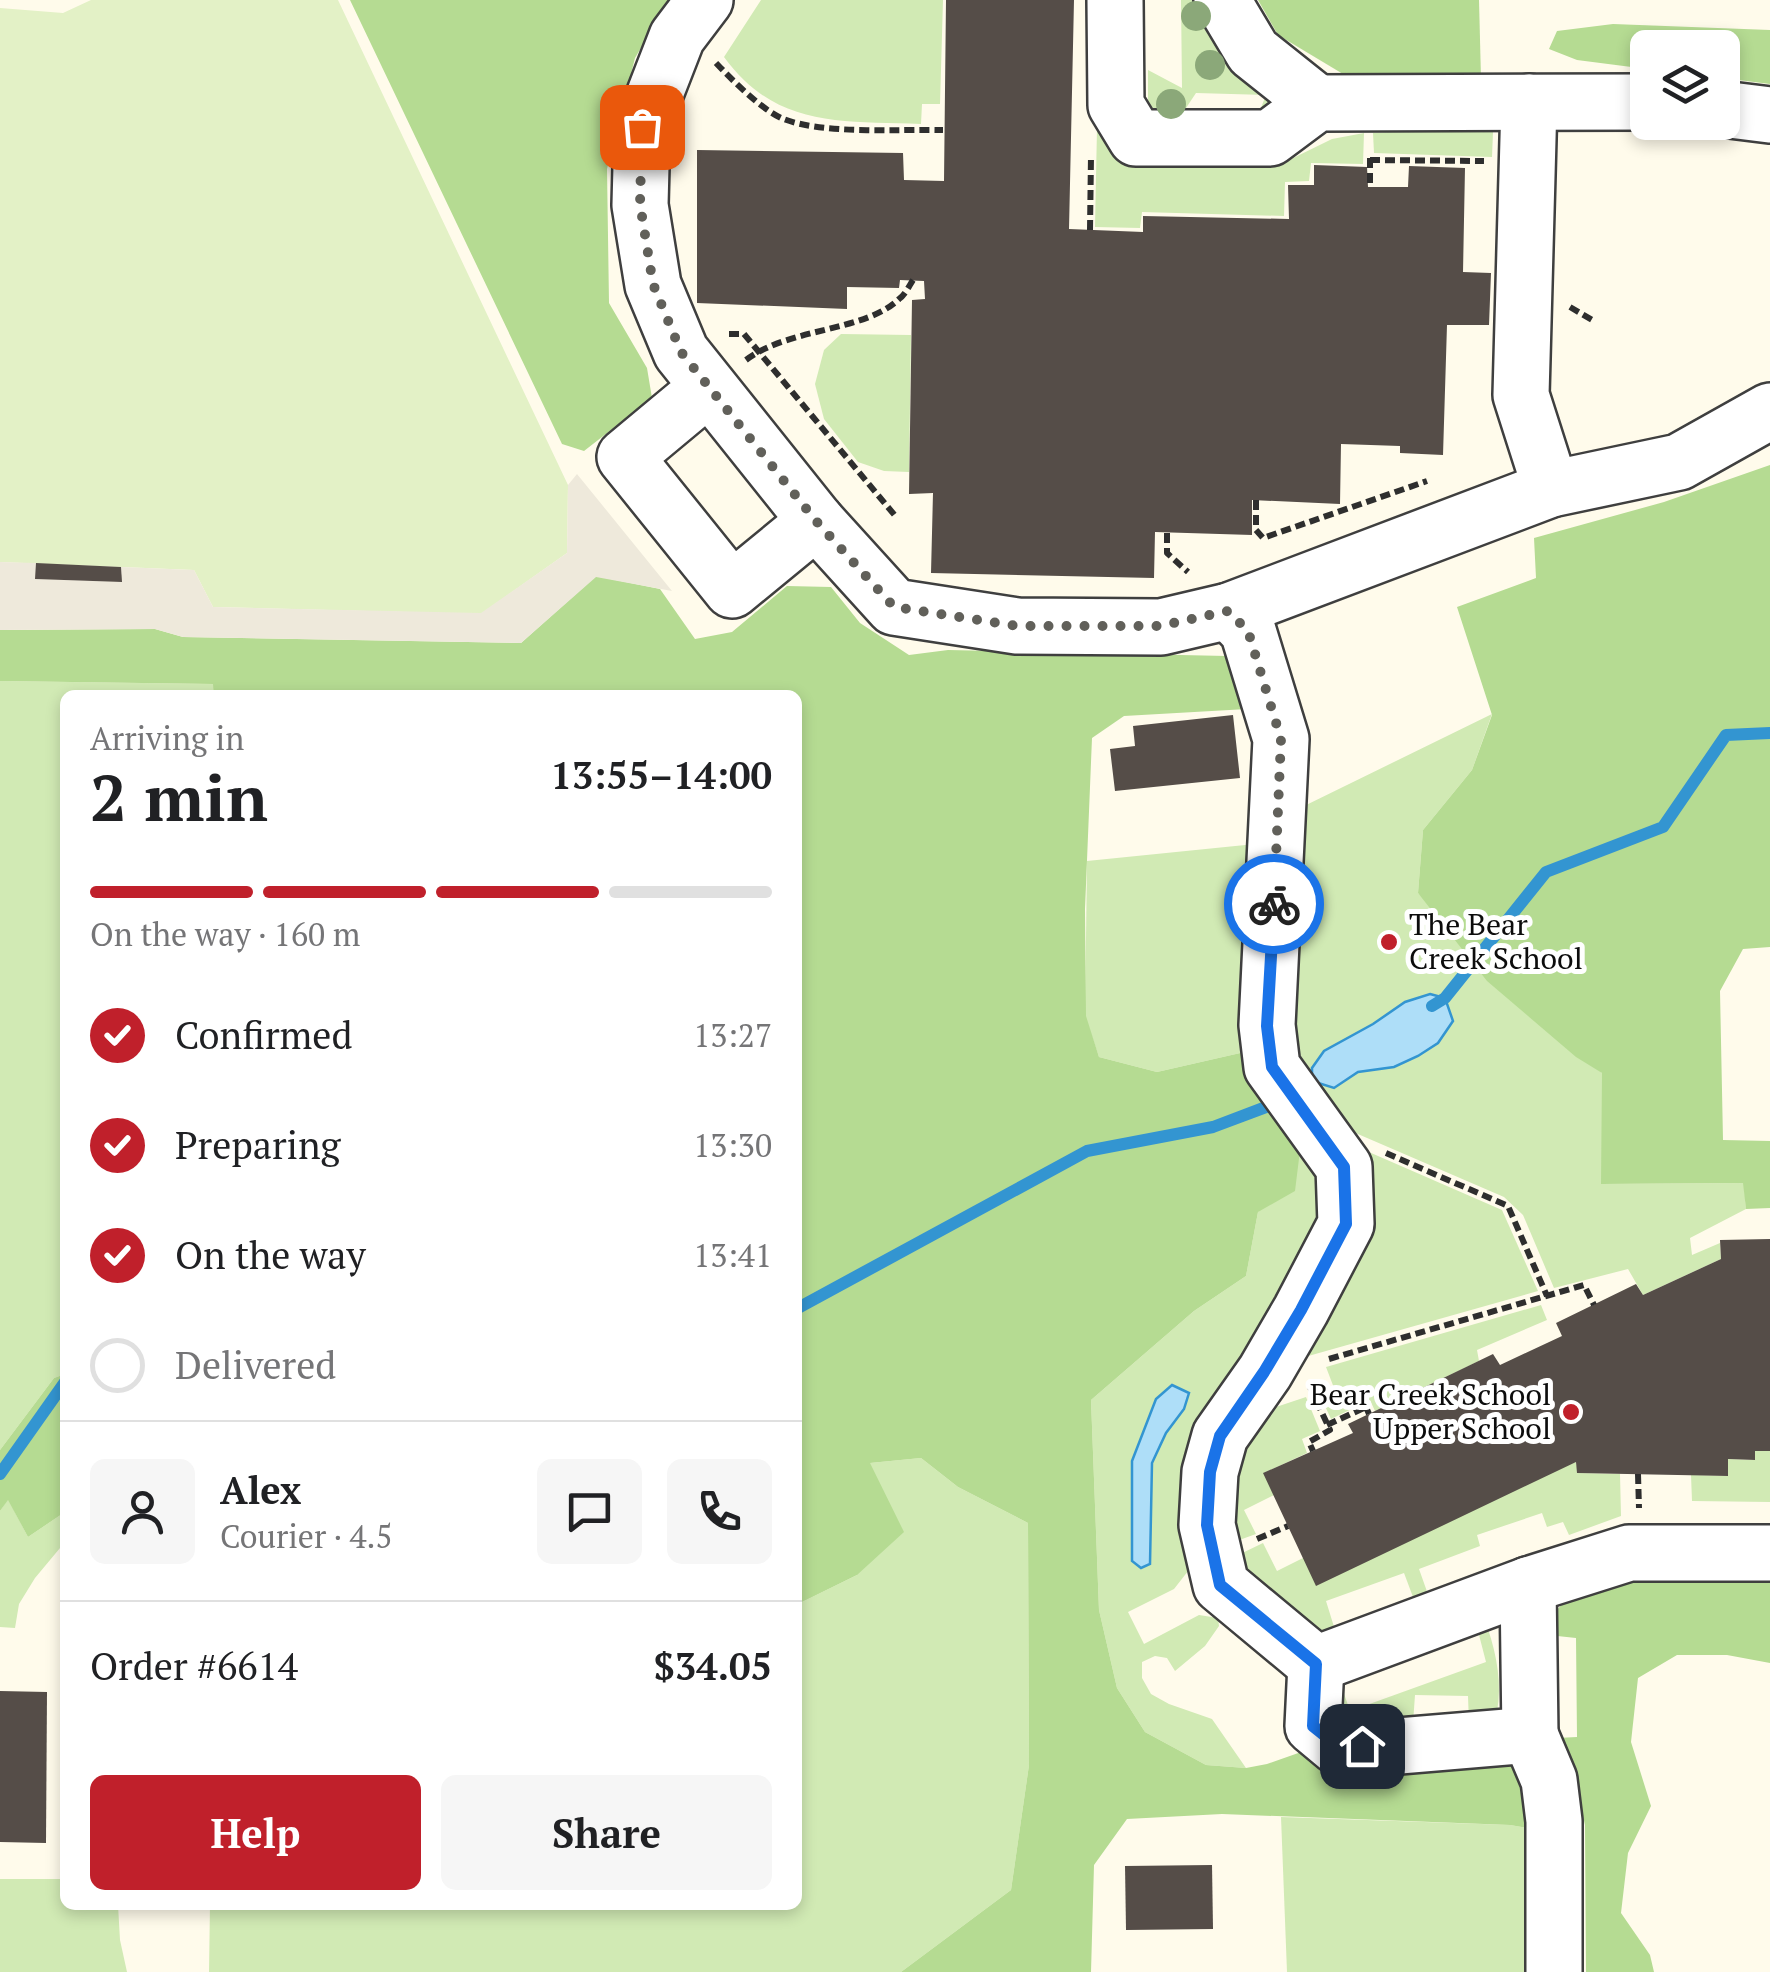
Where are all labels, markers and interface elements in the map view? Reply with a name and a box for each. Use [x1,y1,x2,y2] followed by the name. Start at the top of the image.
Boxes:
[1630,30,1740,140] map controls
[1630,30,1740,140] button: layers
[600,85,685,170] pin
[615,100,670,155] icon: bag
[90,717,244,759] text: Arriving in
[550,750,772,800] text: 13:55–14:00
[90,753,268,840] text: 2 min
[1224,854,1324,954] courier
[1247,877,1302,932] icon: bike
[1409,904,1583,978] place label: The Bear Creek School
[90,913,360,955] text: On the way · 160 m
[1378,931,1400,953] marker: The Bear Creek School
[90,1008,145,1063] icon: check
[175,1010,353,1060] text: Confirmed
[693,1014,772,1056] text: 13:27
[90,1118,145,1173] icon: check
[175,1120,341,1170] text: Preparing
[693,1124,772,1166] text: 13:30
[90,1228,145,1283] icon: check
[175,1230,366,1280] text: On the way
[693,1234,772,1276] text: 13:41
[175,1340,336,1390] text: Delivered
[1310,1374,1551,1448] place label: Bear Creek School Upper School
[1560,1401,1582,1423] marker: Bear Creek School Upper School
[90,1459,195,1564] button: person
[537,1459,642,1564] button: chat
[667,1459,772,1564] button: phone
[220,1465,301,1515] text: Alex
[220,1515,392,1557] text: Courier · 4.5
[90,1641,298,1691] text: Order #6614
[653,1641,772,1691] text: $34.05
[1320,1704,1405,1789] pin
[1335,1719,1390,1774] icon: home
[90,1775,421,1890] button: Help
[441,1775,772,1890] button: Share

